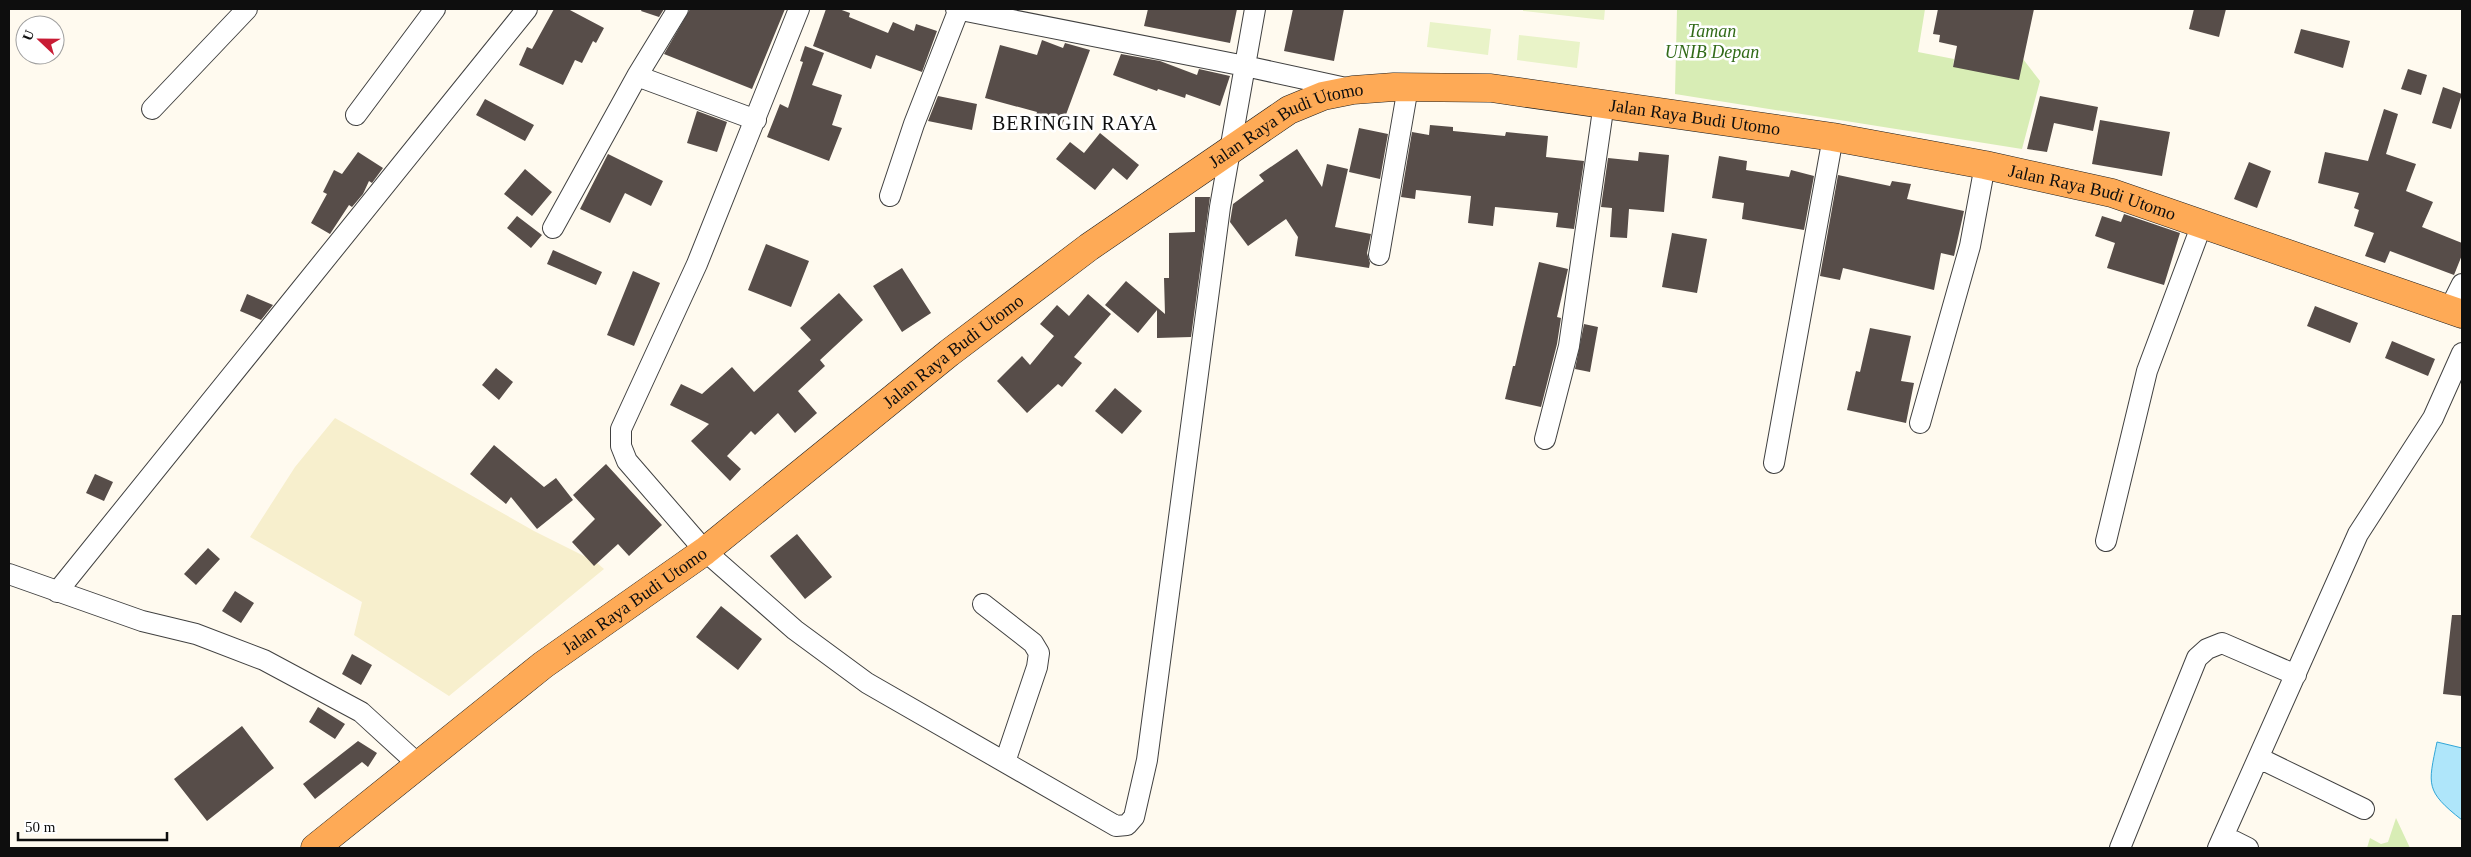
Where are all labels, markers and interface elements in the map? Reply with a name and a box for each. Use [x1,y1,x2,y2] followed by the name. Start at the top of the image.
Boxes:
[15,15,65,65] north arrow
[1665,21,1759,62] park label: Taman UNIB Depan
[20,28,37,43] text: U
[1205,79,1364,172] street label: Jalan Raya Budi Utomo
[1608,95,1782,139] street label: Jalan Raya Budi Utomo
[992,112,1158,134] district label: BERINGIN RAYA
[2007,161,2179,224] street label: Jalan Raya Budi Utomo
[879,290,1027,412] street label: Jalan Raya Budi Utomo
[558,543,711,659] street label: Jalan Raya Budi Utomo
[18,810,166,842] scale bar
[25,819,56,835] text: 50 m

